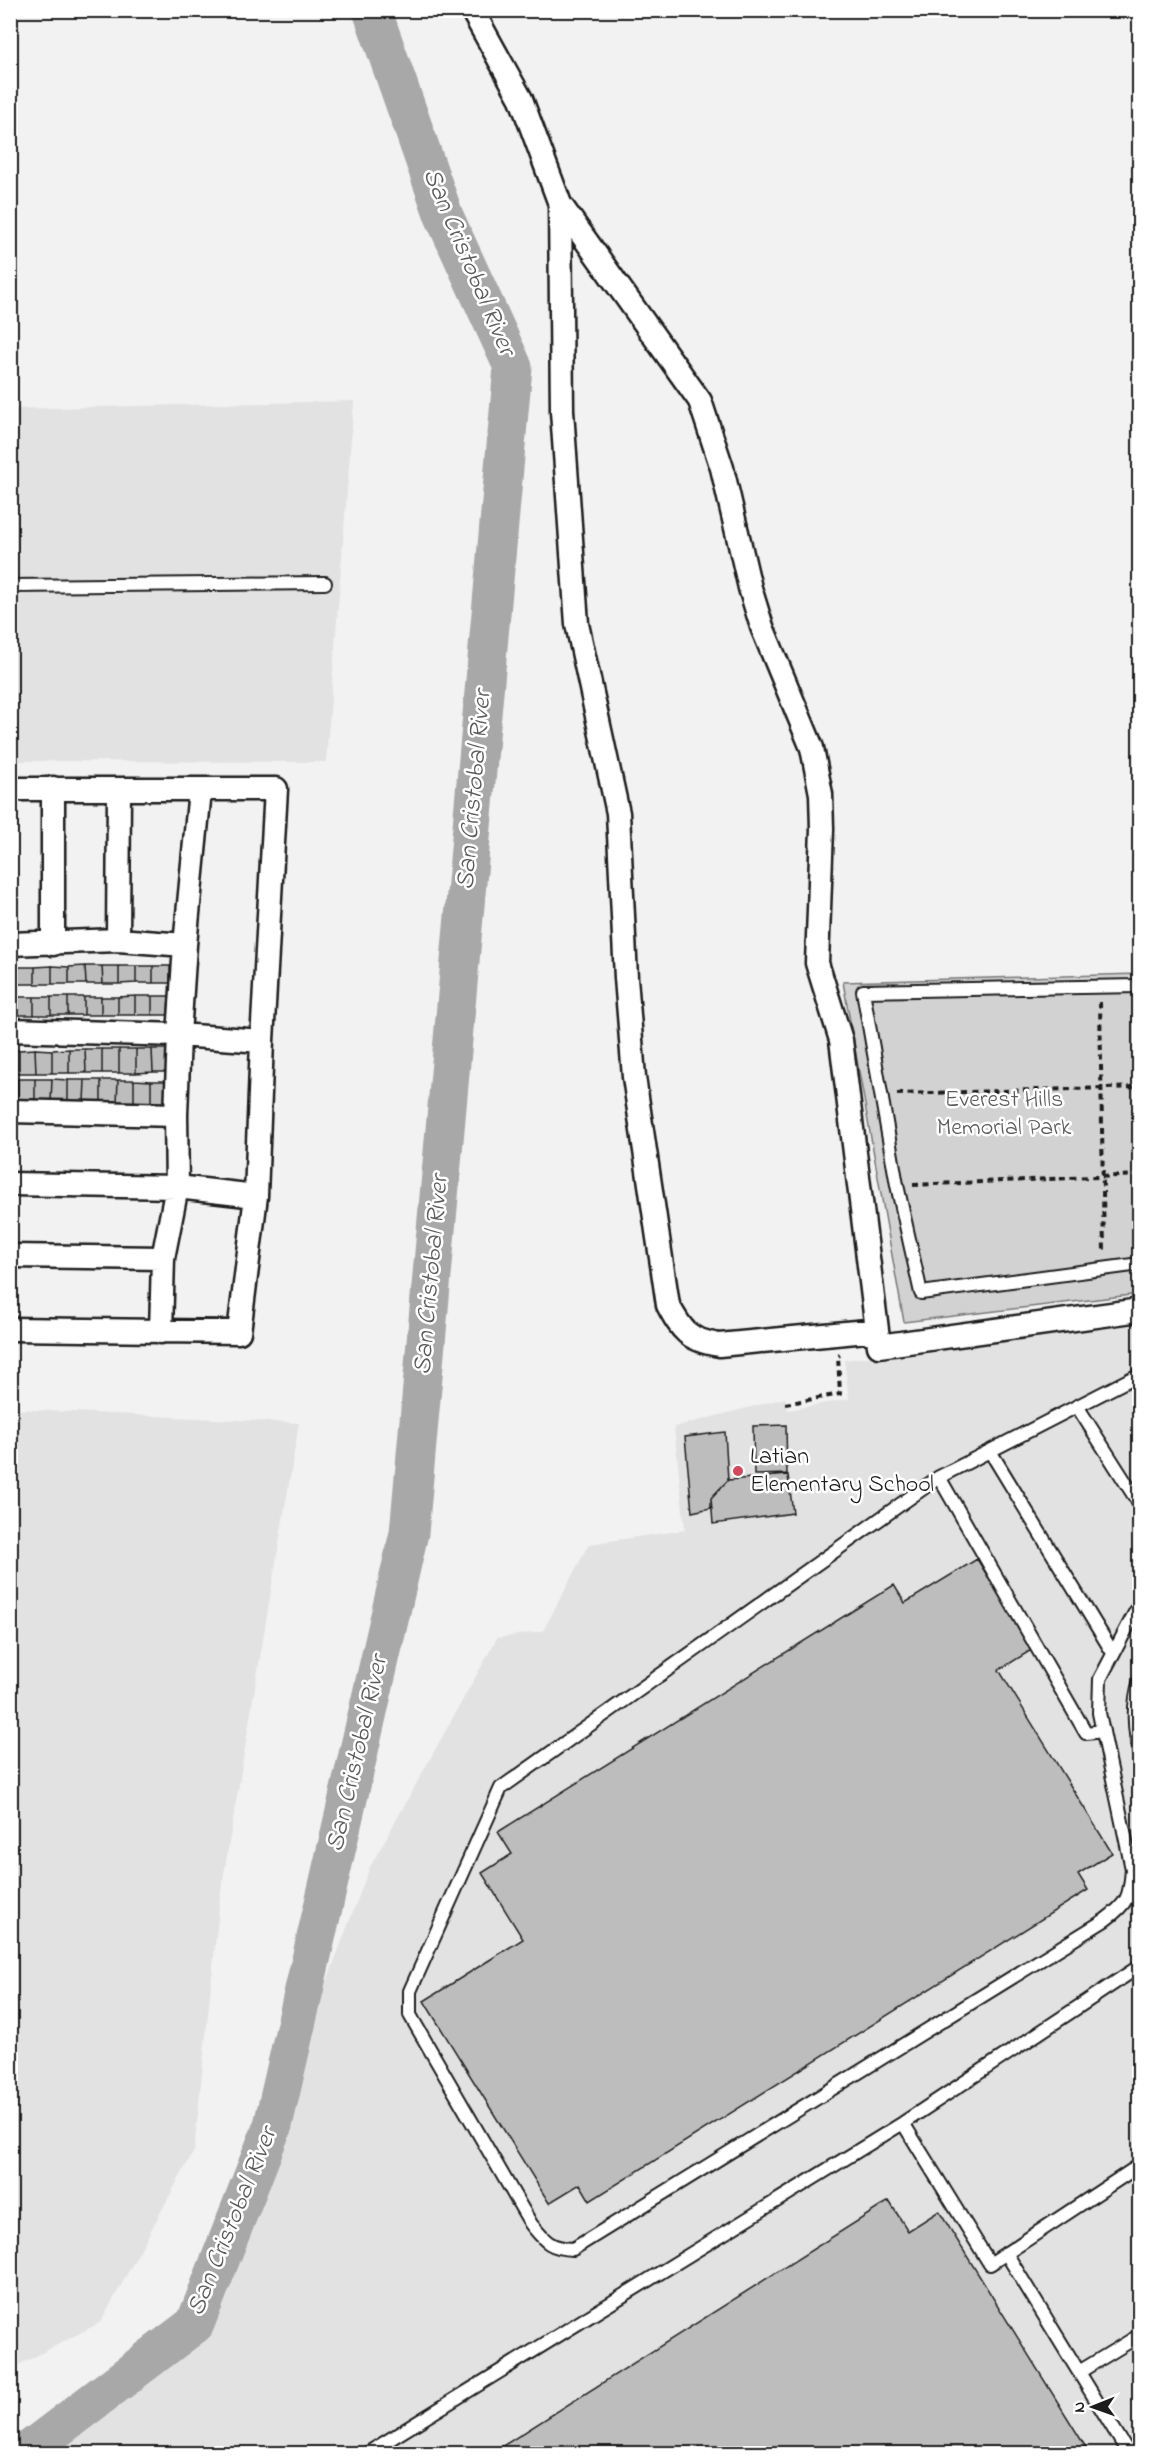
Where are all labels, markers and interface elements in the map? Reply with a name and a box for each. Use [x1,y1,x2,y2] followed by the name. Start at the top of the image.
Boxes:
[411,163,526,364] water label: San Cristobal River
[447,686,503,891] water label: San Cristobal River
[937,1083,1072,1146] park label: Everest Hills Memorial Park
[404,1171,460,1376] water label: San Cristobal River
[750,1440,934,1504] place label: Latian Elementary School
[731,1464,745,1478] marker: Latian Elementary School
[317,1649,400,1856] water label: San Cristobal River
[178,2119,289,2322] water label: San Cristobal River
[1063,2377,1123,2437] north arrow
[1068,2401,1092,2413] text: N

